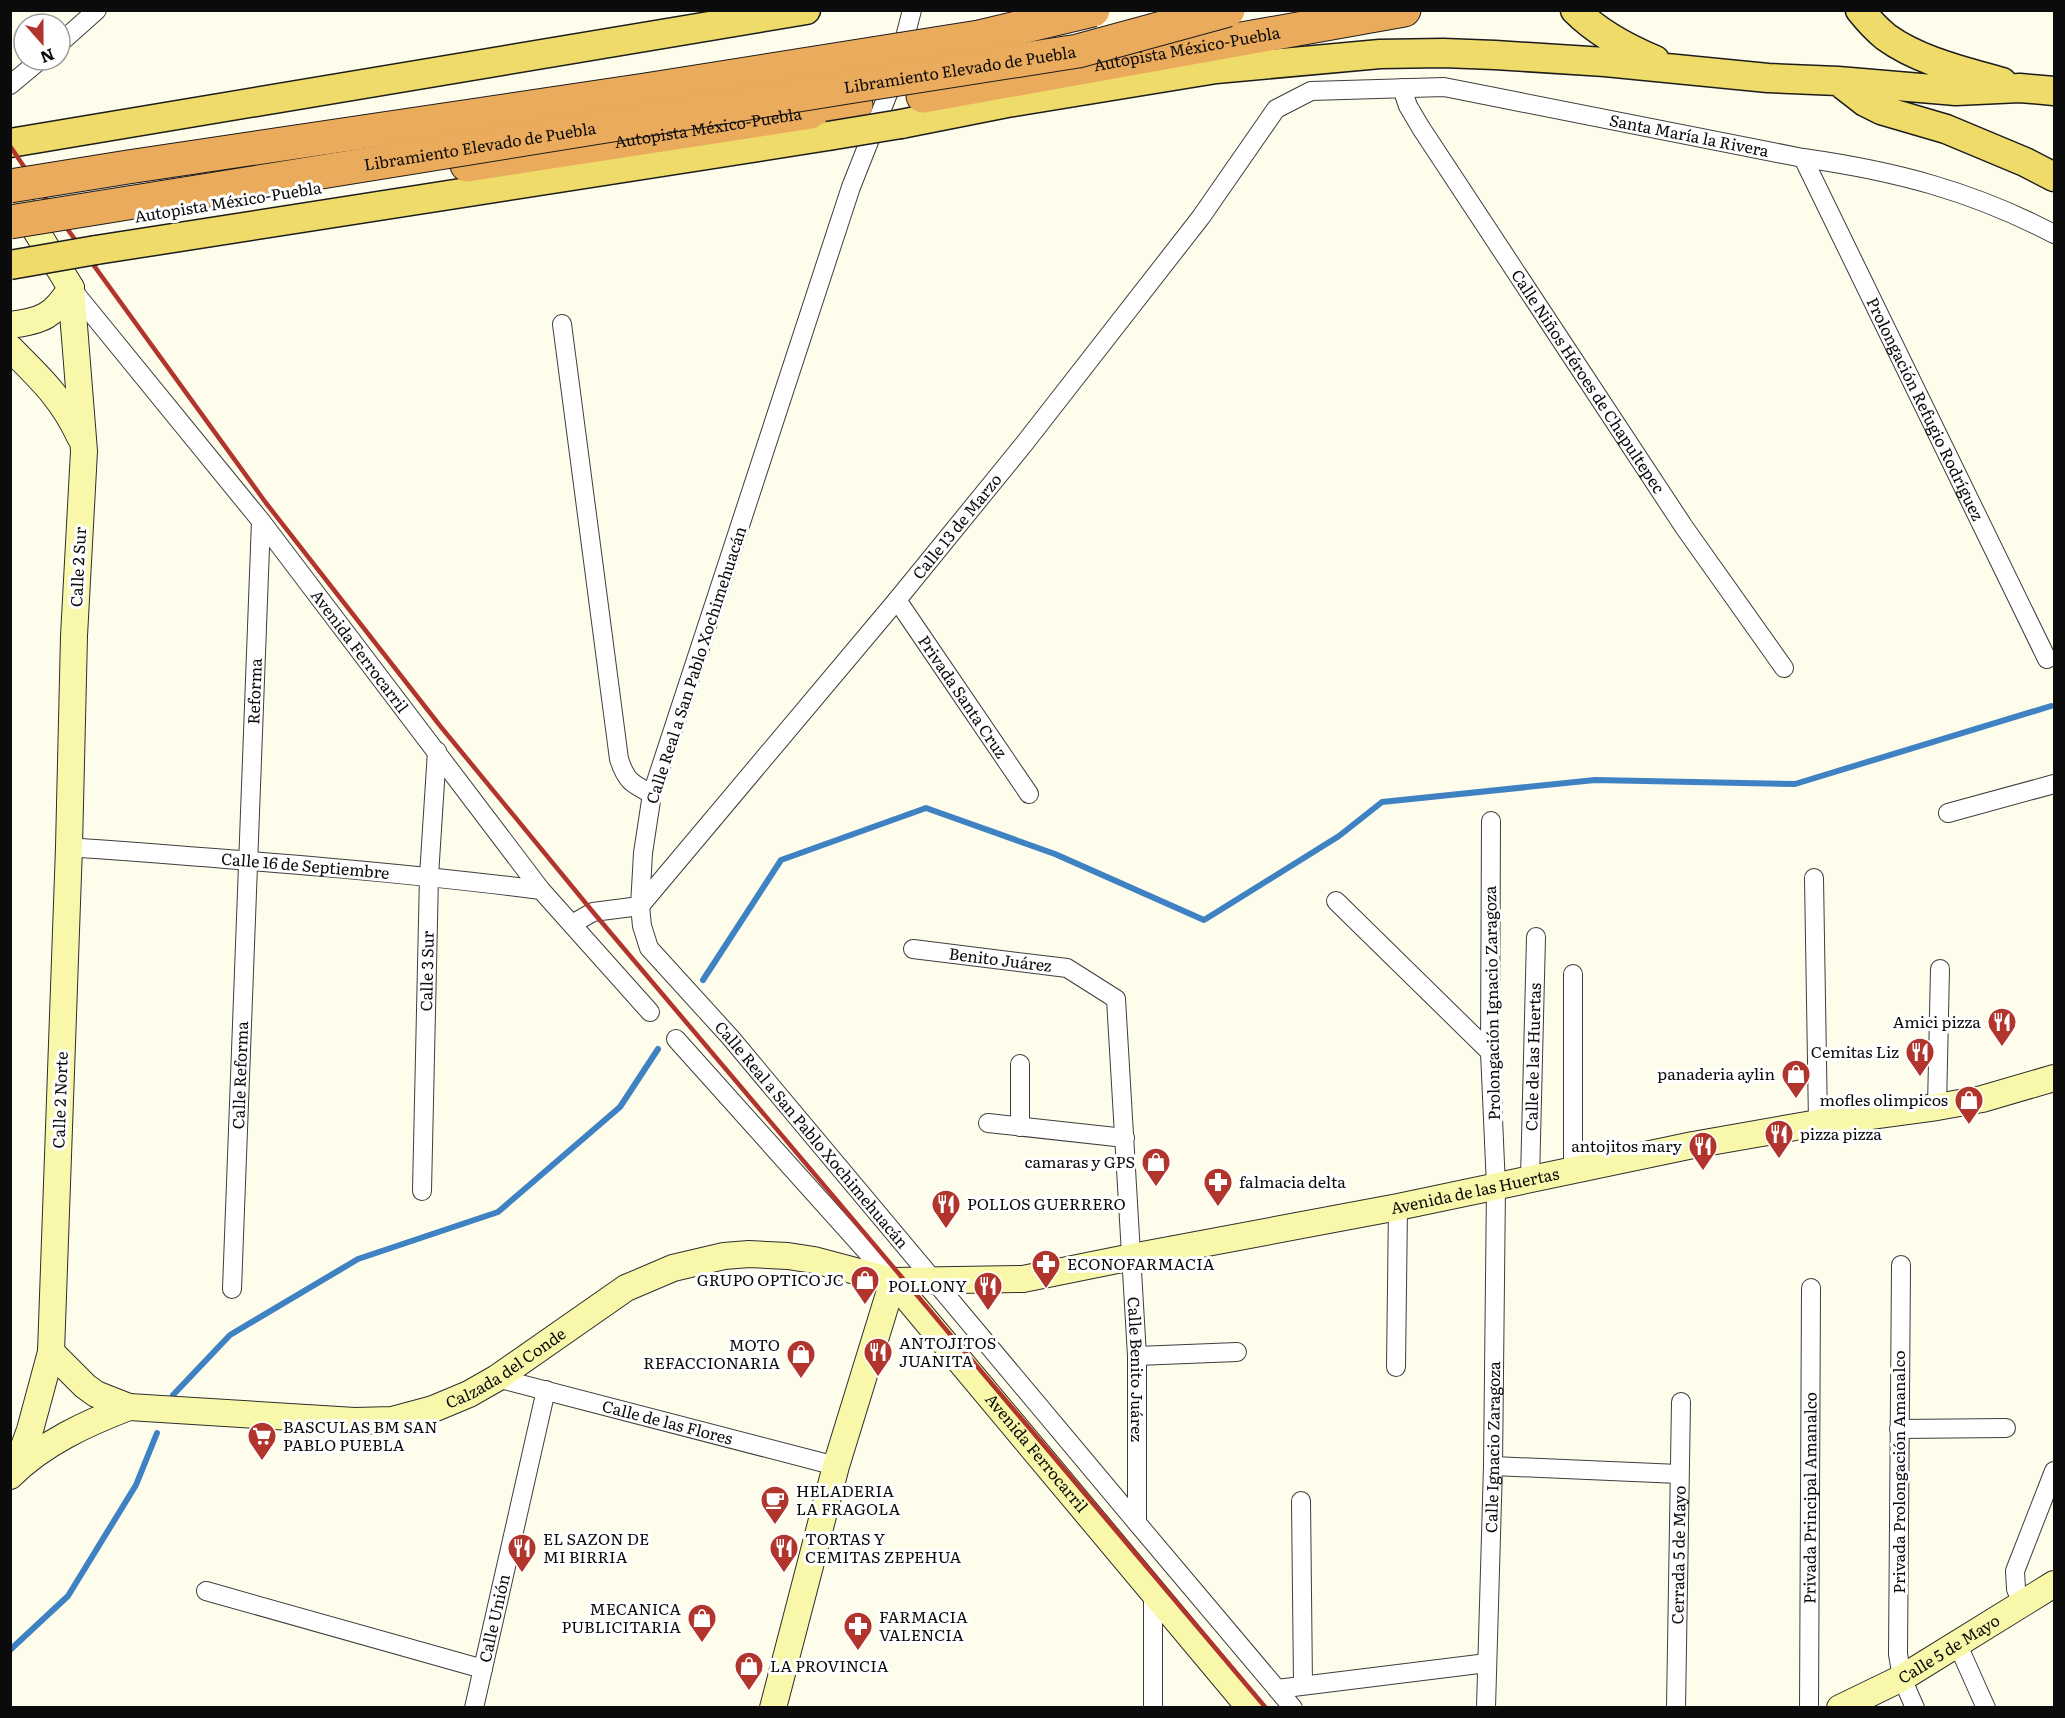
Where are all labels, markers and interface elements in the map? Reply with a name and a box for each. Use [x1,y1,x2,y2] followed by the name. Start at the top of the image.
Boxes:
[12,12,72,72] north arrow
[1091,19,1282,76] street label: Autopista México-Puebla
[842,38,1078,99] street label: Libramiento Elevado de Puebla
[37,43,58,71] text: N
[613,100,804,153] street label: Autopista México-Puebla
[1607,107,1772,162] street label: Santa María la Rivera
[362,115,598,176] street label: Libramiento Elevado de Puebla
[133,174,324,228] street label: Autopista México-Puebla
[1506,264,1672,498] street label: Calle Niños Héroes de Chapultepec
[1861,293,1991,524] street label: Prolongación Refugio Rodríguez
[906,468,1007,584] street label: Calle 13 de Marzo
[639,522,751,807] street label: Calle Real a San Pablo Xochimehuacán
[63,526,91,608] street label: Calle 2 Sur
[306,584,415,717] street label: Avenida Ferrocarril
[913,630,1014,763] street label: Privada Santa Cruz
[240,657,267,725] street label: Reforma
[220,846,391,884] street label: Calle 16 de Septiembre
[1477,885,1505,1121] street label: Prolongación Ignacio Zaragoza
[413,930,439,1012] street label: Calle 3 Sur
[948,941,1054,977] street label: Benito Juárez
[1518,983,1546,1131] street label: Calle de las Huertas
[1986,1006,2018,1048] restaurant icon: Amici pizza
[1893,1009,1981,1033] place label: Amici pizza
[710,1015,915,1253] street label: Calle Real a San Pablo Xochimehuacán
[225,1020,253,1130] street label: Calle Reforma
[1904,1036,1936,1078] restaurant icon: Cemitas Liz
[1811,1039,1899,1063] place label: Cemitas Liz
[45,1051,73,1149] street label: Calle 2 Norte
[1780,1058,1812,1100] shop icon: panaderia aylin
[1657,1061,1775,1085] place label: panaderia aylin
[1953,1084,1985,1126] shop icon: mofles olimpicos
[1820,1087,1948,1111] place label: mofles olimpicos
[1763,1118,1795,1160] restaurant icon: pizza pizza
[1800,1121,1882,1145] place label: pizza pizza
[1687,1130,1719,1172] restaurant icon: antojitos mary
[1571,1133,1683,1157] place label: antojitos mary
[1140,1146,1172,1188] shop icon: camaras y GPS
[1024,1149,1135,1173] place label: camaras y GPS
[1388,1160,1561,1219] street label: Avenida de las Huertas
[1202,1166,1234,1208] pharmacy icon: falmacia delta
[1239,1169,1346,1193] place label: falmacia delta
[930,1188,962,1230] restaurant icon: POLLOS GUERRERO
[967,1191,1126,1215] place label: POLLOS GUERRERO
[1030,1248,1062,1290] pharmacy icon: ECONOFARMACIA
[1067,1251,1215,1275] place label: ECONOFARMACIA
[849,1264,881,1306] shop icon: GRUPO OPTICO JC
[697,1267,844,1291] place label: GRUPO OPTICO JC
[972,1270,1004,1312] restaurant icon: POLLONY
[888,1273,968,1297] place label: POLLONY
[1123,1296,1150,1442] street label: Calle Benito Juárez
[441,1321,570,1414] street label: Calzada del Conde
[899,1330,996,1372] place label: ANTOJITOS JUANITA
[643,1332,780,1374] place label: MOTO REFACCIONARIA
[862,1336,894,1378] restaurant icon: ANTOJITOS JUANITA
[785,1338,817,1380] shop icon: MOTO REFACCIONARIA
[1886,1350,1910,1594] street label: Privada Prolongación Amanalco
[1478,1361,1505,1533] street label: Calle Ignacio Zaragoza
[980,1387,1094,1517] street label: Avenida Ferrocarril
[1796,1392,1822,1604] street label: Privada Principal Amanalco
[600,1393,735,1450] street label: Calle de las Flores
[283,1414,438,1456] place label: BASCULAS BM SAN PABLO PUEBLA
[246,1420,278,1462] supermarket icon: BASCULAS BM SAN PABLO PUEBLA
[796,1478,900,1520] place label: HELADERIA LA FRAGOLA
[759,1484,791,1526] cafe icon: HELADERIA LA FRAGOLA
[1664,1485,1691,1625] street label: Cerrada 5 de Mayo
[543,1526,649,1568] place label: EL SAZON DE MI BIRRIA
[805,1526,961,1568] place label: TORTAS Y CEMITAS ZEPEHUA
[506,1532,538,1574] restaurant icon: EL SAZON DE MI BIRRIA
[768,1532,800,1574] restaurant icon: TORTAS Y CEMITAS ZEPEHUA
[472,1571,515,1665] street label: Calle Unión
[562,1596,681,1638] place label: MECANICA PUBLICITARIA
[686,1602,718,1644] shop icon: MECANICA PUBLICITARIA
[879,1604,968,1646] place label: FARMACIA VALENCIA
[1893,1607,2004,1689] street label: Calle 5 de Mayo
[842,1610,874,1652] pharmacy icon: FARMACIA VALENCIA
[733,1650,765,1692] shop icon: LA PROVINCIA
[770,1653,889,1677] place label: LA PROVINCIA

